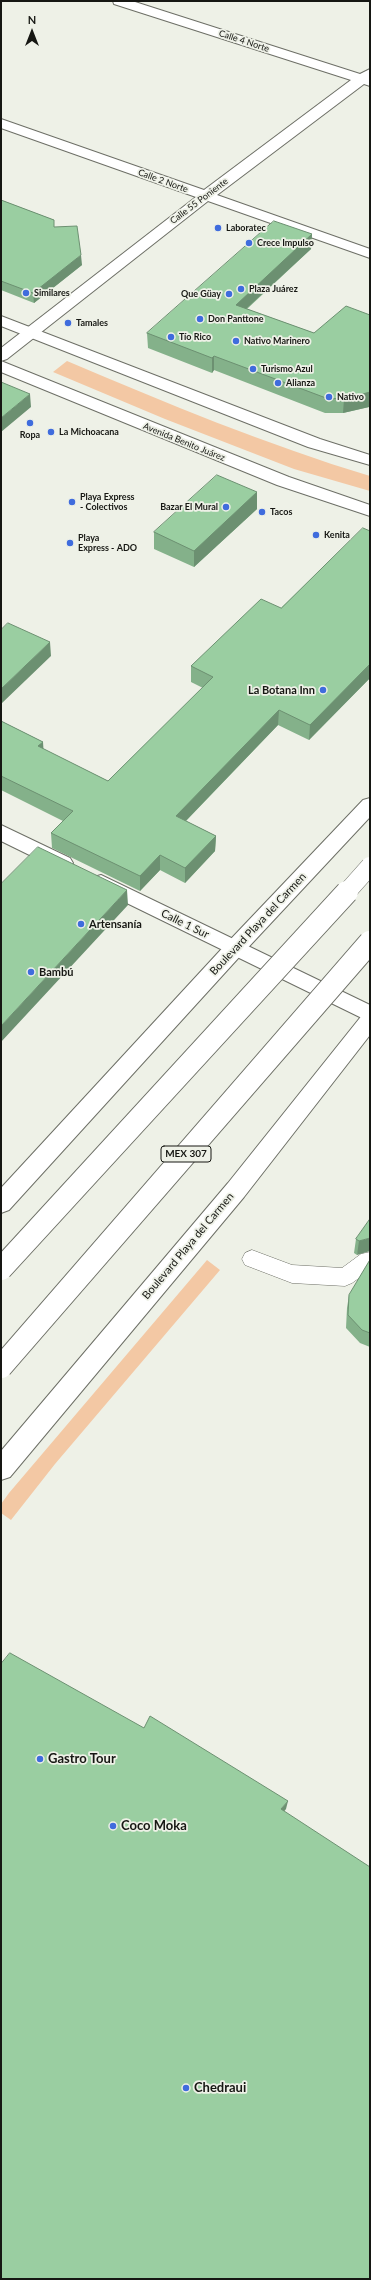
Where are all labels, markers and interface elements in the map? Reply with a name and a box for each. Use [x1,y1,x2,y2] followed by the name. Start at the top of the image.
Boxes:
[12,12,52,52] north arrow
[28,13,36,26] text: N
[217,28,271,54] street label: Calle 4 Norte
[137,167,189,195] street label: Calle 2 Norte
[168,176,230,226] street label: Calle 55 Poniente
[213,223,223,233] marker: Laboratec
[226,223,266,233] place label: Laboratec
[244,238,254,248] marker: Crece Impulso
[257,238,314,248] place label: Crece Impulso
[236,284,246,294] marker: Plaza Juárez
[249,284,298,294] place label: Plaza Juárez
[21,288,31,298] marker: Similares
[34,288,70,298] place label: Similares
[181,289,221,299] place label: Que Güay
[224,289,234,299] marker: Que Güay
[195,314,205,324] marker: Don Panttone
[208,314,264,324] place label: Don Panttone
[63,318,73,328] marker: Tamales
[76,318,108,328] place label: Tamales
[166,332,176,342] marker: Tío Rico
[179,332,211,342] place label: Tío Rico
[231,336,241,346] marker: Nativo Marinero
[244,336,310,346] place label: Nativo Marinero
[248,364,258,374] marker: Turismo Azul
[261,364,313,374] place label: Turismo Azul
[273,378,283,388] marker: Alianza
[286,378,315,388] place label: Alianza
[324,392,334,402] marker: Nativo
[337,392,364,402] place label: Nativo
[25,418,35,428] marker: Ropa
[141,421,227,463] street label: Avenida Benito Juárez
[46,427,56,437] marker: La Michoacana
[59,427,119,437] place label: La Michoacana
[20,430,40,440] place label: Ropa
[80,492,135,513] place label: Playa Express - Colectivos
[67,497,77,507] marker: Playa Express - Colectivos
[160,502,218,512] place label: Bazar El Mural
[221,502,231,512] marker: Bazar El Mural
[257,507,267,517] marker: Tacos
[270,507,292,517] place label: Tacos
[311,530,321,540] marker: Kenita
[324,530,350,540] place label: Kenita
[78,533,137,554] place label: Playa Express - ADO
[65,538,75,548] marker: Playa Express - ADO
[248,683,315,697] place label: La Botana Inn
[318,685,328,695] marker: La Botana Inn
[207,870,309,978] street label: Boulevard Playa del Carmen
[159,907,211,941] street label: Calle 1 Sur
[89,917,142,931] place label: Artensanía
[76,919,86,929] marker: Artensanía
[39,965,73,979] place label: Bambú
[26,967,36,977] marker: Bambú
[161,1146,211,1162] road number: MEX 307
[140,1190,236,1302] street label: Boulevard Playa del Carmen
[48,1751,116,1767] place label: Gastro Tour
[35,1754,45,1764] marker: Gastro Tour
[121,1818,187,1834] place label: Coco Moka
[108,1821,118,1831] marker: Coco Moka
[194,2080,246,2096] place label: Chedraui
[181,2083,191,2093] marker: Chedraui

